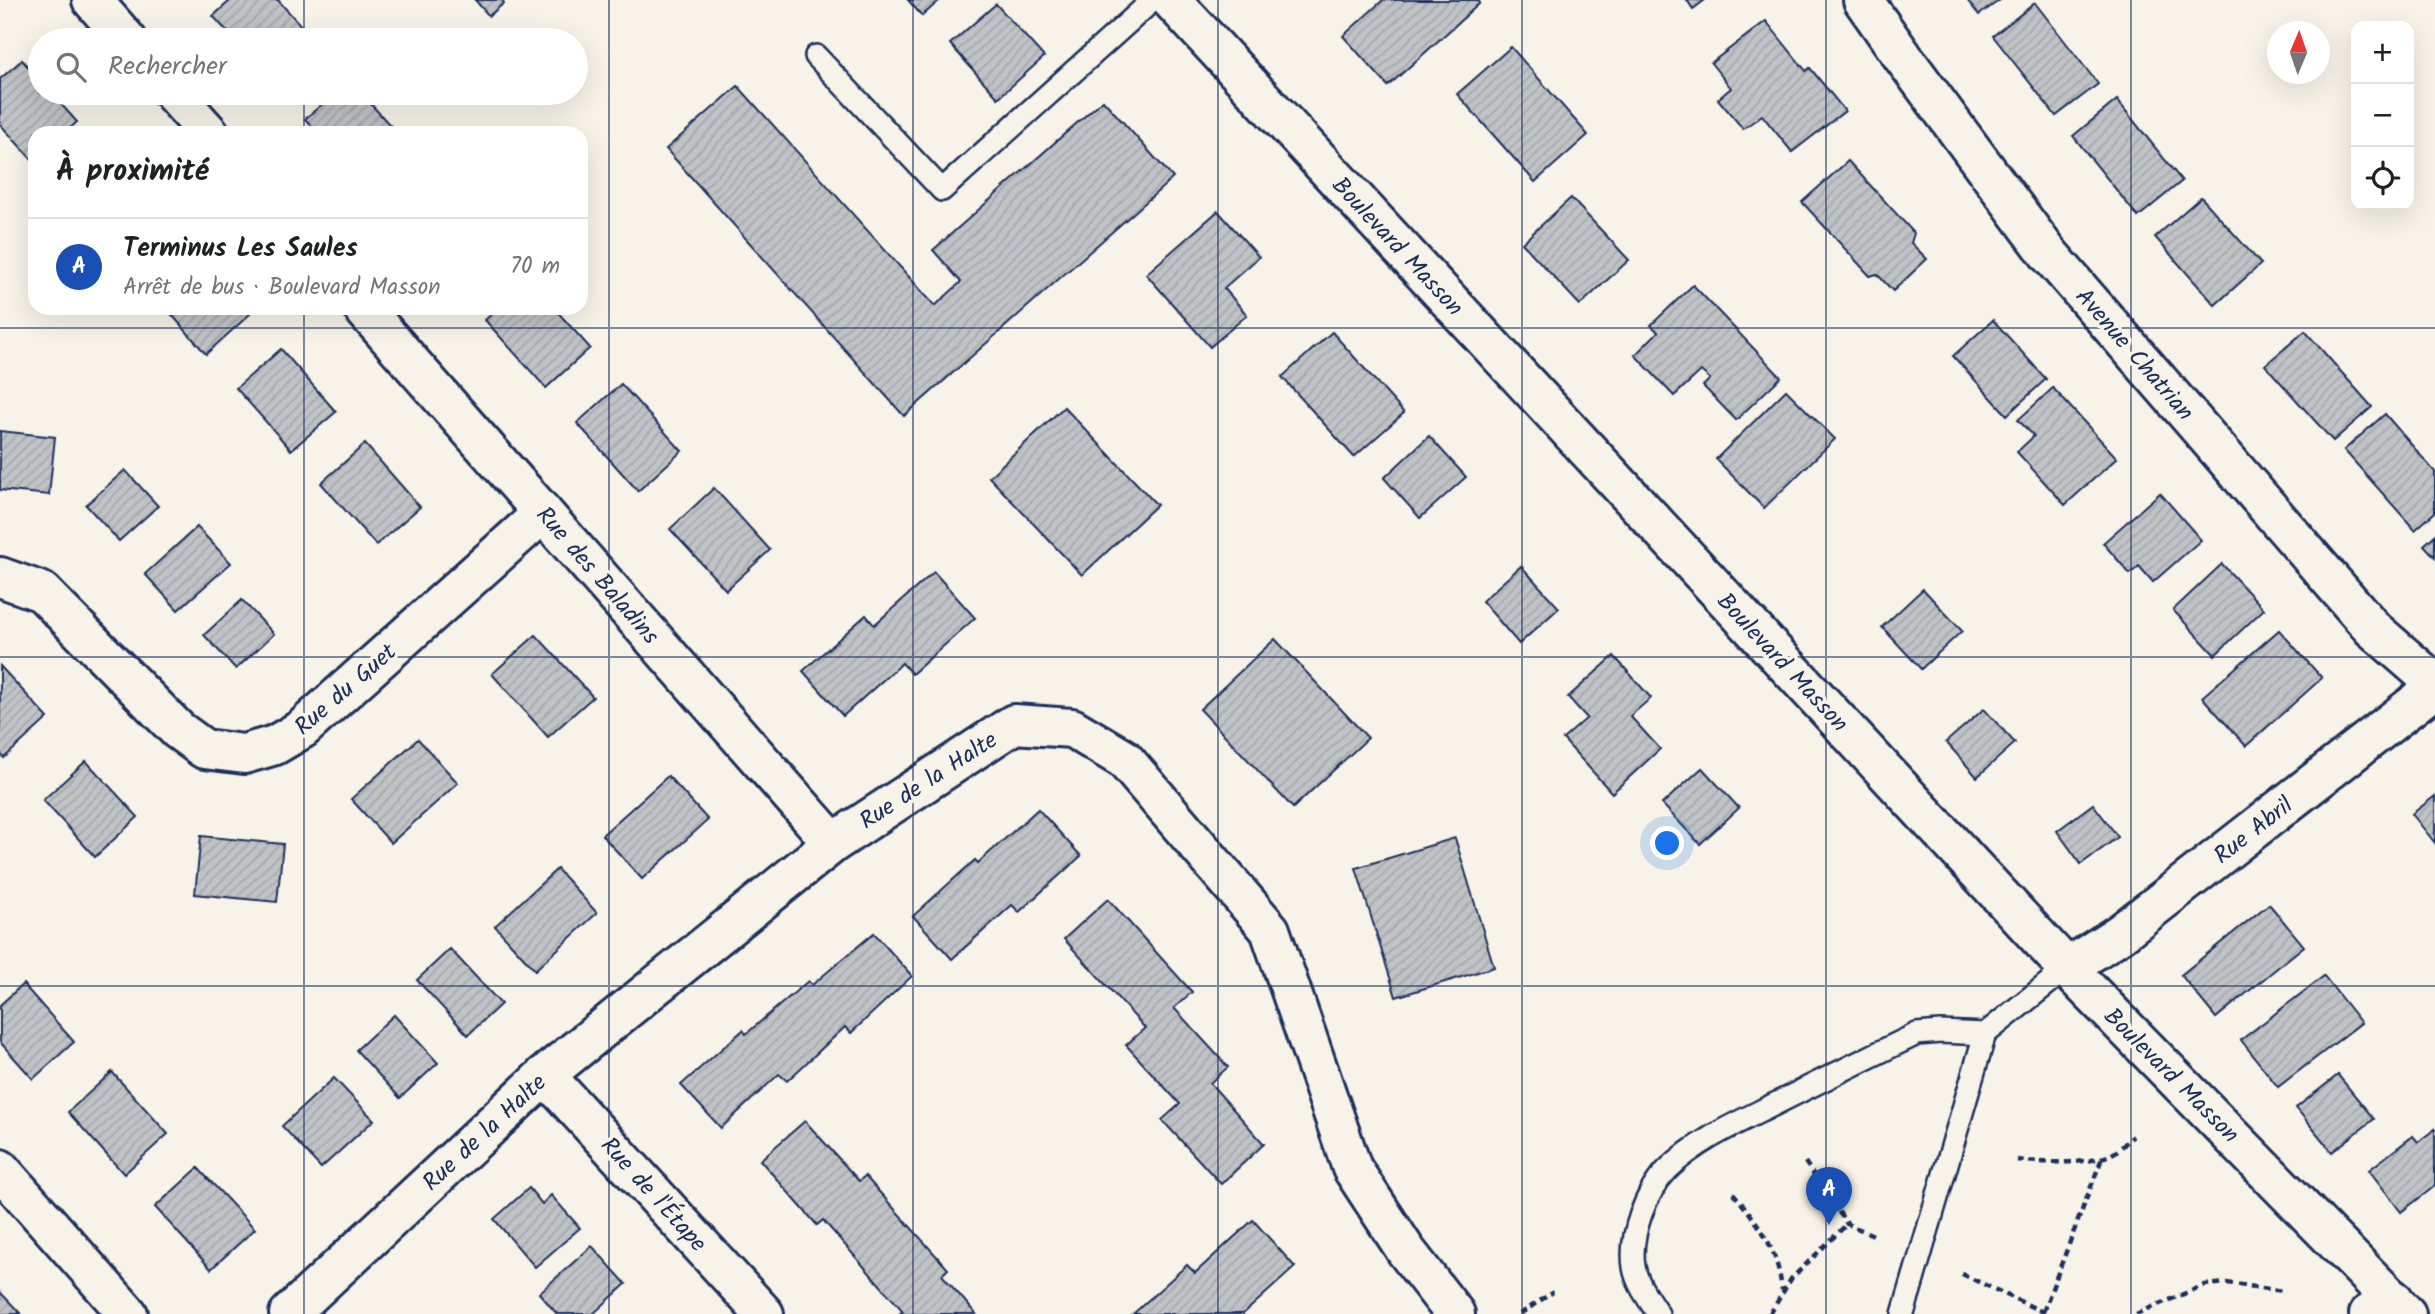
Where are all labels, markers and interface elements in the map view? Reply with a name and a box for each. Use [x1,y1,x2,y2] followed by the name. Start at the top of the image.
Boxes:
[2267,21,2330,84] north arrow
[2351,21,2414,210] map controls
[2351,21,2414,84] button: +
[28,28,588,105] search box
[108,46,227,88] text: Rechercher
[52,48,90,86] icon: search
[2351,84,2414,147] button: −
[2351,147,2414,210] button: locate
[56,148,209,196] text: À proximité
[1321,168,1472,326] street label: Boulevard Masson
[123,228,358,270] text: Terminus Les Saules
[72,249,86,285] text: A
[510,249,560,285] text: 70 m
[123,270,440,306] text: Arrêt de bus · Boulevard Masson
[2065,280,2203,430] street label: Avenue Chatrian
[525,498,668,654] street label: Rue des Baladins
[1706,584,1857,742] street label: Boulevard Masson
[286,634,407,746] street label: Rue du Guet
[852,722,1006,841] street label: Rue de la Halte
[2205,787,2303,875] street label: Rue Abril
[1650,826,1684,860] your location
[2094,999,2248,1153] street label: Boulevard Masson
[414,1065,556,1201] street label: Rue de la Halte
[590,1128,716,1262] street label: Rue de l'Étape
[1806,1167,1852,1225] pin: A

